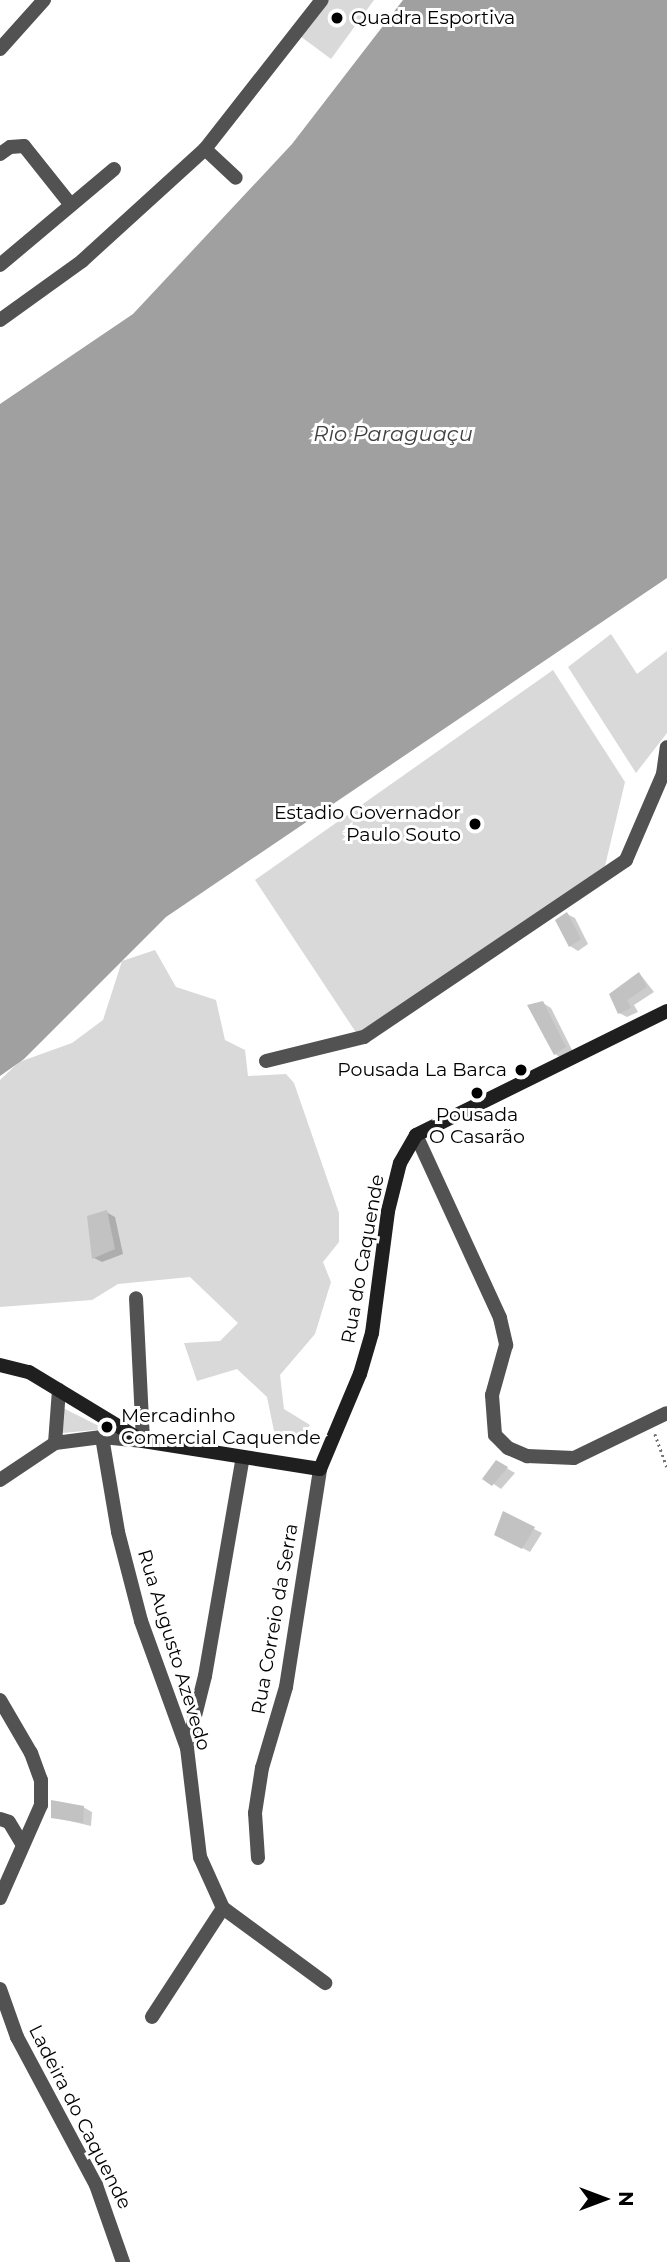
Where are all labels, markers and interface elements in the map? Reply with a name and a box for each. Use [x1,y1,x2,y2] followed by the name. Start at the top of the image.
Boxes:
[351,7,515,29] place label: Quadra Esportiva
[329,10,345,26] marker: Quadra Esportiva
[313,421,473,447] water label: Rio Paraguaçu
[274,802,461,846] place label: Estadio Governador Paulo Souto
[467,816,483,832] marker: Estadio Governador Paulo Souto
[337,1059,507,1081] place label: Pousada La Barca
[513,1062,529,1078] marker: Pousada La Barca
[469,1085,485,1101] marker: Pousada O Casarão
[429,1104,525,1148] place label: Pousada O Casarão
[337,1173,389,1345] street label: Rua do Caquende
[121,1405,321,1449] place label: Mercadinho Comercial Caquende
[99,1419,115,1435] marker: Mercadinho Comercial Caquende
[247,1522,303,1716] street label: Rua Correio da Serra
[133,1547,215,1753] street label: Rua Augusto Azevedo
[24,2021,136,2213] street label: Ladeira do Caquende
[569,2164,639,2234] north arrow
[614,2191,637,2207] text: N

